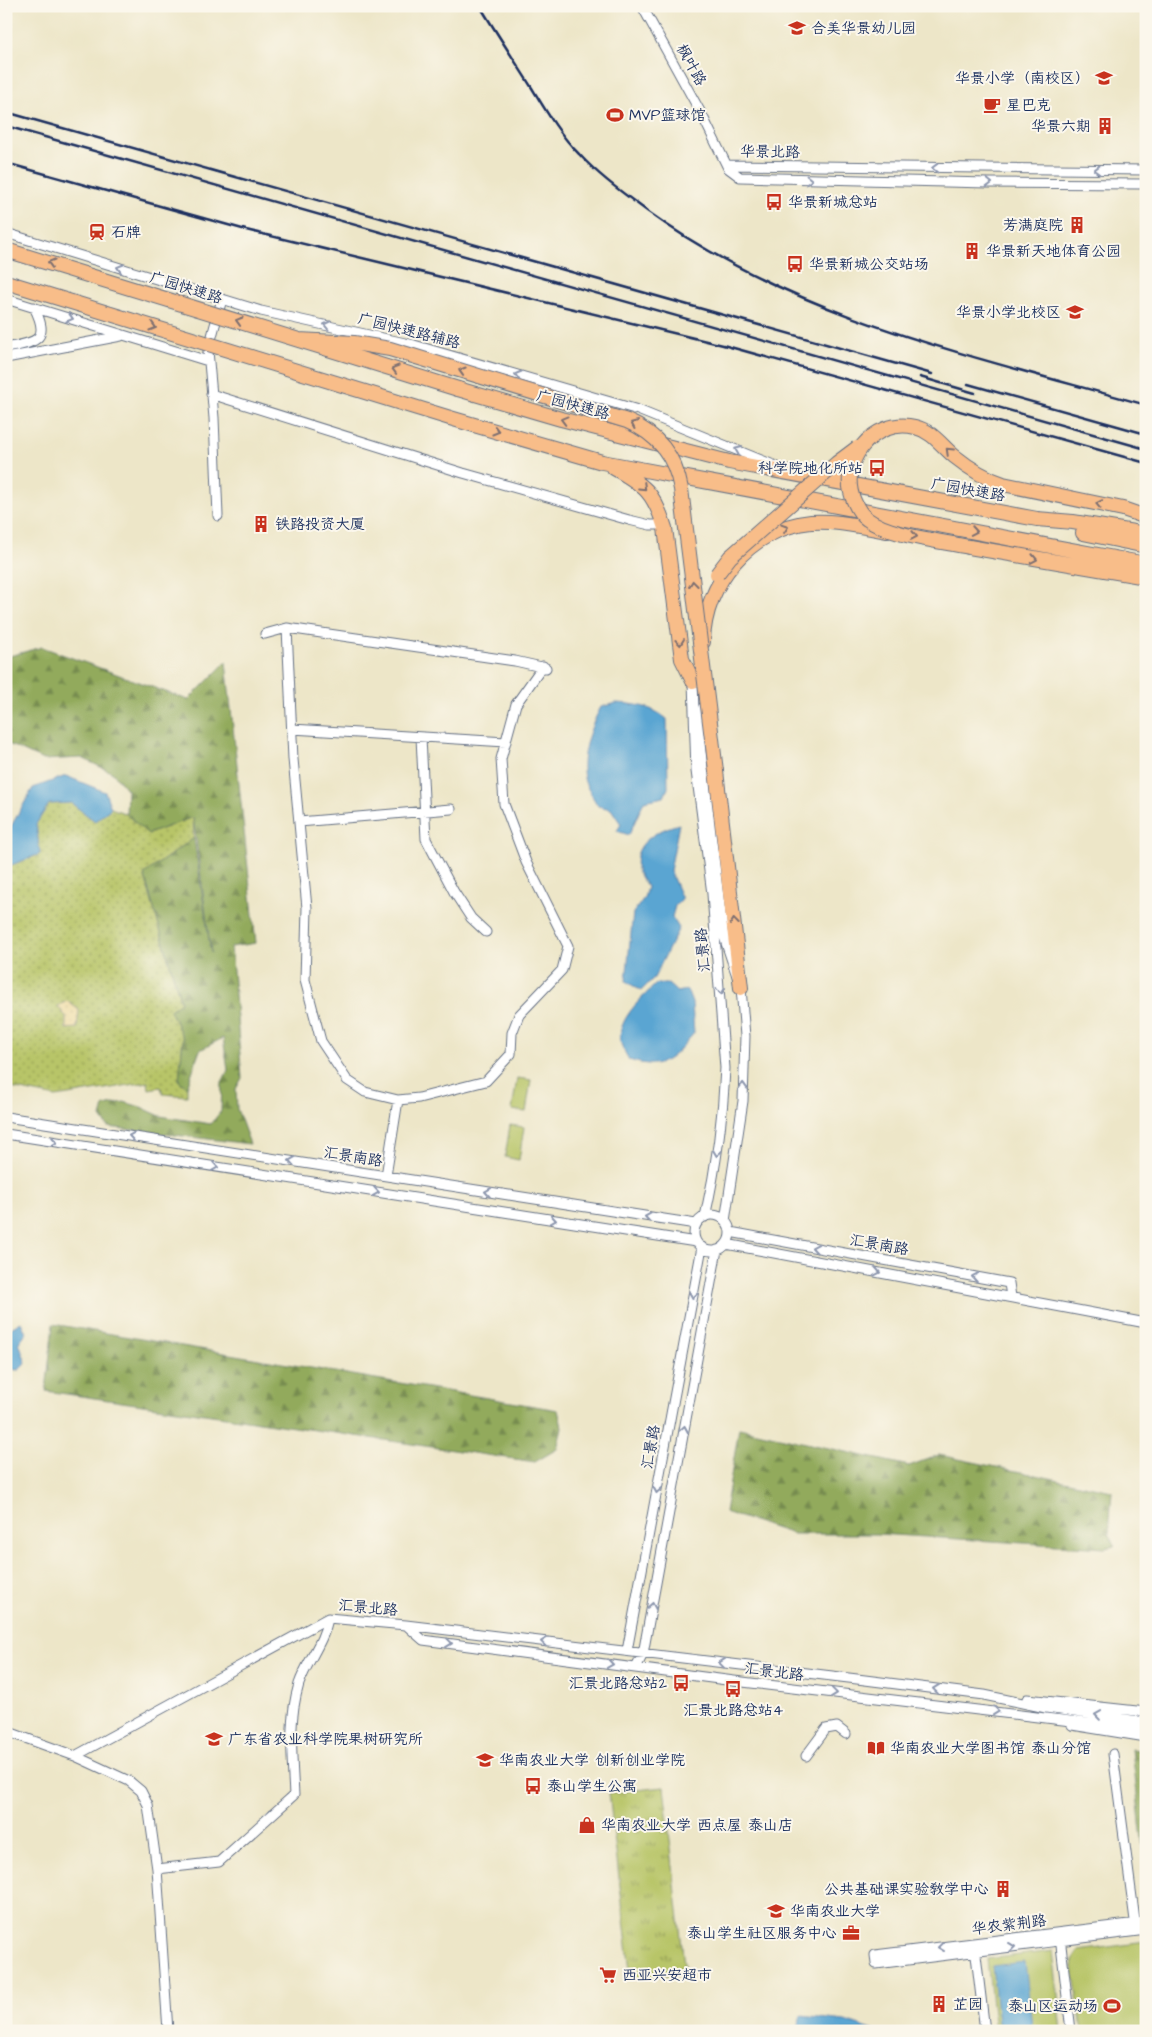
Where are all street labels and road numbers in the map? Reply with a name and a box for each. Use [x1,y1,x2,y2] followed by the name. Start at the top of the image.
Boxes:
[671,40,711,90] street label: 枫叶路
[740,141,800,163] street label: 华景北路
[147,267,225,309] street label: 广园快速路
[356,308,462,354] street label: 广园快速路辅路
[534,385,612,425] street label: 广园快速路
[929,473,1007,507] street label: 广园快速路
[691,927,715,973] street label: 汇景路
[322,1142,384,1172] street label: 汇景南路
[848,1229,910,1261] street label: 汇景南路
[637,1423,665,1471] street label: 汇景路
[337,1595,399,1621] street label: 汇景北路
[743,1658,805,1686] street label: 汇景北路
[970,1910,1048,1940] street label: 华农紫荆路

